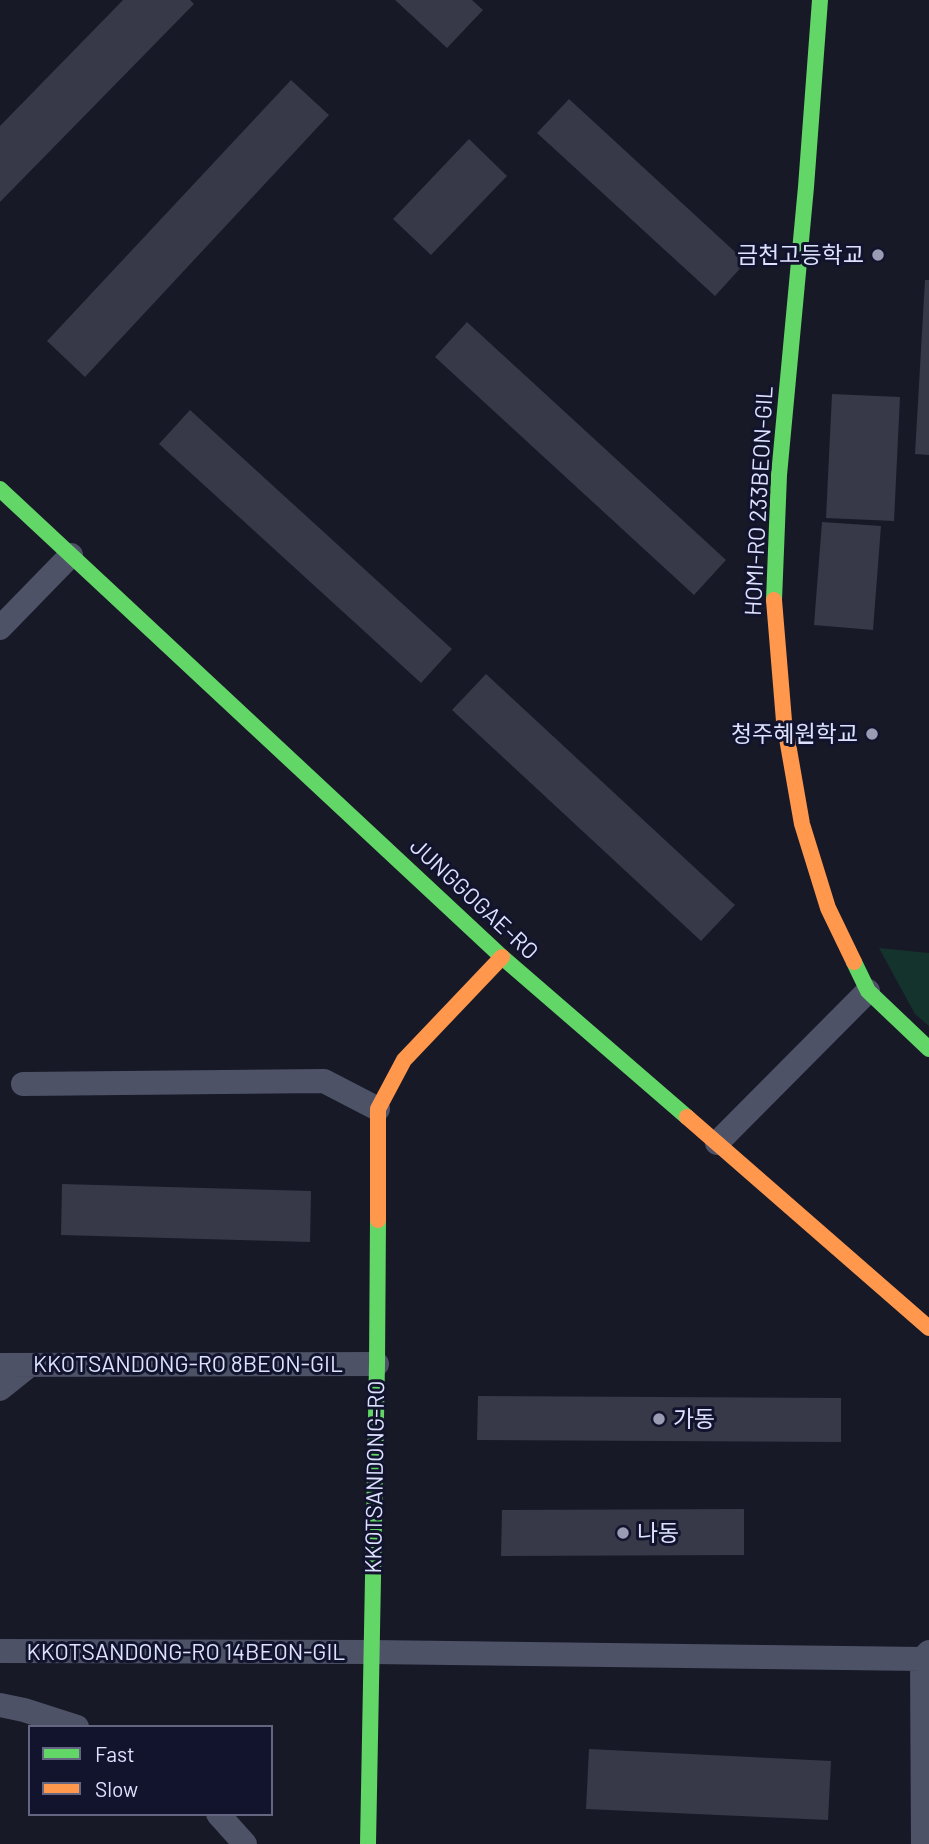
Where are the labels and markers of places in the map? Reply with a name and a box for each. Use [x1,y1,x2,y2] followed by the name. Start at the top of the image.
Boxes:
[737,241,864,269] place label: 금천고등학교
[870,247,886,263] marker: 금천고등학교
[731,720,858,748] place label: 청주혜원학교
[864,726,880,742] marker: 청주혜원학교
[673,1405,715,1433] place label: 가동
[651,1411,667,1427] marker: 가동
[637,1519,679,1547] place label: 나동
[615,1525,631,1541] marker: 나동

